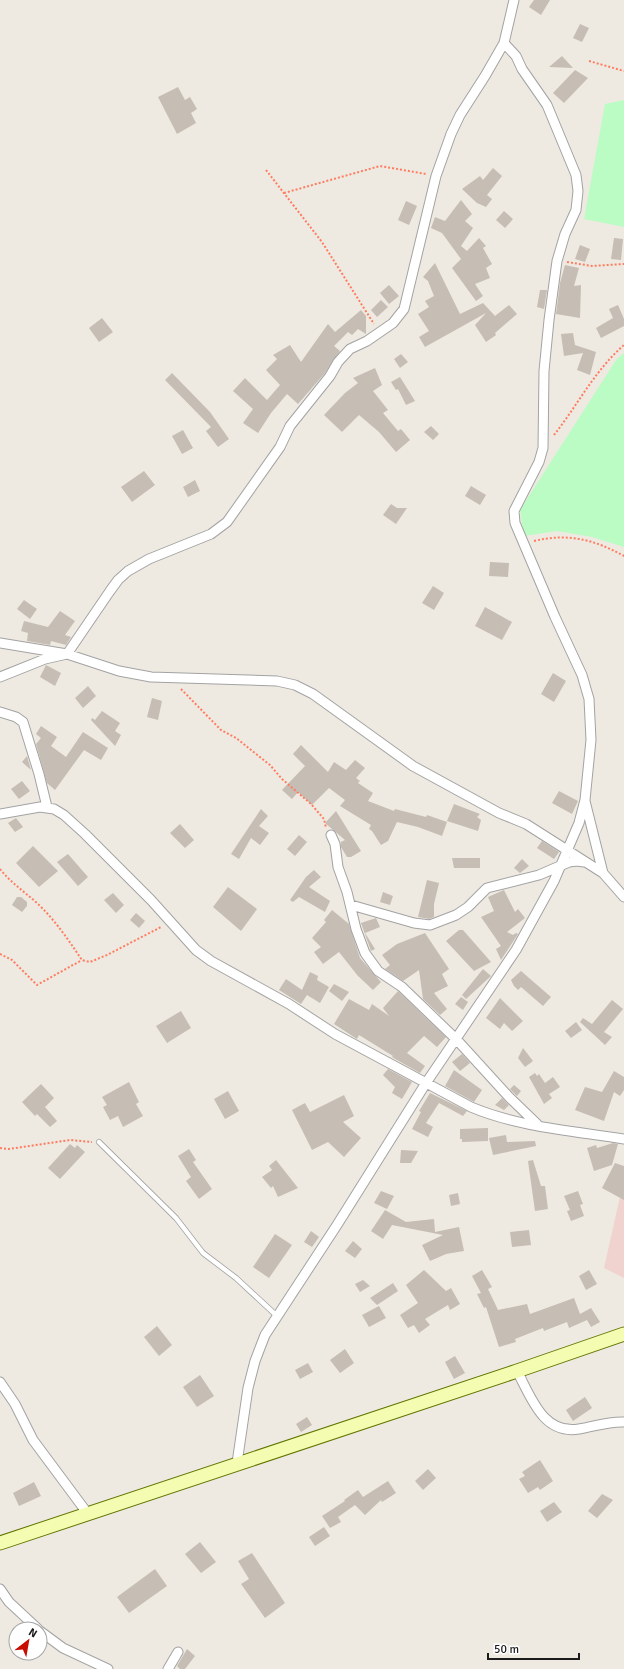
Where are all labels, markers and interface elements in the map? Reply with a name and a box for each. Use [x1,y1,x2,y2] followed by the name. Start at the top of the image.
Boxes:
[8,1621,48,1661] north arrow
[26,1625,40,1640] text: N
[488,1635,579,1661] scale bar
[494,1642,519,1657] text: 50 m

